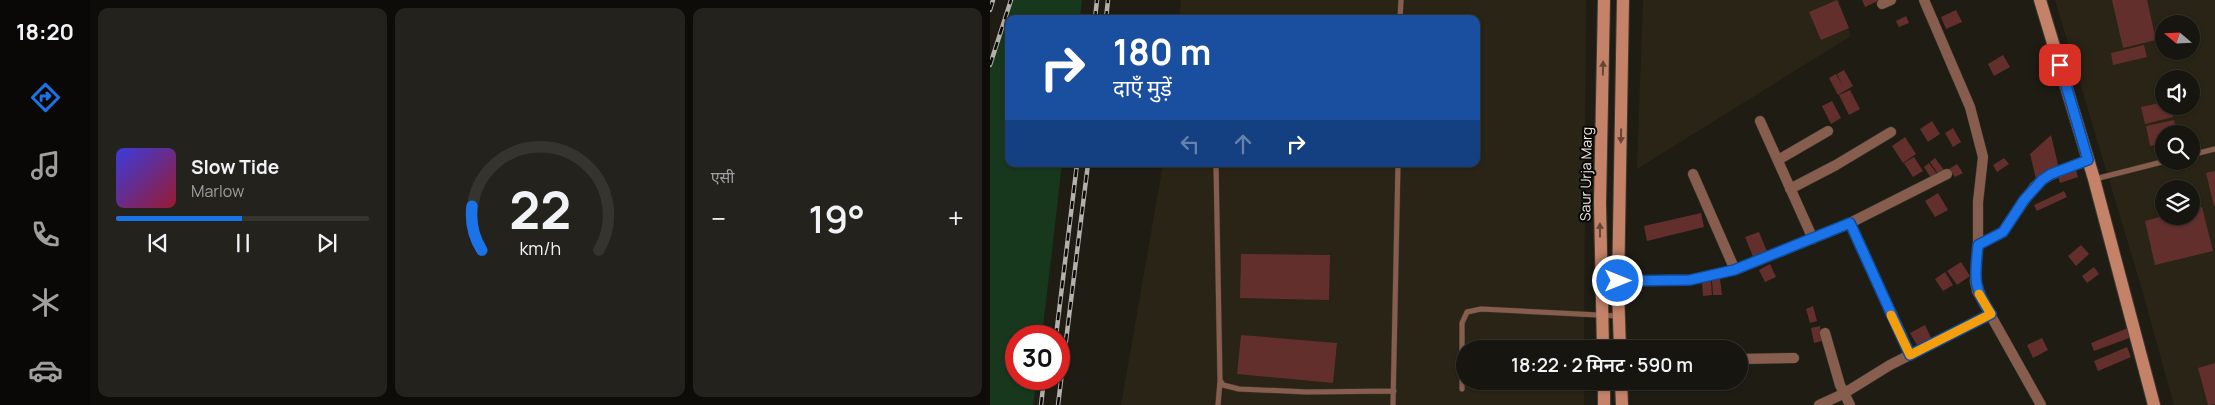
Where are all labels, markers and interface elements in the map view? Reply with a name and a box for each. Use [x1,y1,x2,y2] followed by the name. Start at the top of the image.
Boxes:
[2155,15,2200,60] north arrow
[2155,15,2200,225] map controls
[16,17,74,47] text: 18:20
[1113,28,1211,76] text: 180 m
[1030,35,1095,100] icon: right
[2039,44,2081,86] pin
[2046,51,2074,79] icon: arrive
[1599,59,1607,75] one-way arrow
[2155,70,2200,115] button: sound
[1113,73,1172,103] text: दाएँ मुड़ें
[28,80,63,115] icon: directions
[2155,125,2200,170] button: search
[1575,127,1596,221] street label: Saur Urja Marg
[1617,128,1625,144] one-way arrow
[1176,130,1204,158] icon: left
[1229,130,1257,158] icon: ahead
[1282,130,1310,158] icon: right
[28,148,63,183] icon: music
[191,154,279,180] text: Slow Tide
[711,166,734,188] text: एसी
[509,174,571,245] text: 22
[191,180,244,202] text: Marlow
[2155,180,2200,225] button: layers
[808,192,865,244] text: 19°
[711,199,726,237] text: −
[948,199,964,237] text: +
[28,217,63,252] icon: phone
[1596,222,1604,238] one-way arrow
[144,229,172,257] icon: previous
[229,229,257,257] icon: pause
[313,229,341,257] icon: next
[519,236,561,260] text: km/h
[1591,254,1643,306] position arrow
[28,285,63,320] icon: climate
[1005,325,1070,390] speed limit sign: 30
[1511,352,1693,378] text: 18:22 · 2 मिनट · 590 m
[28,353,63,388] icon: car

